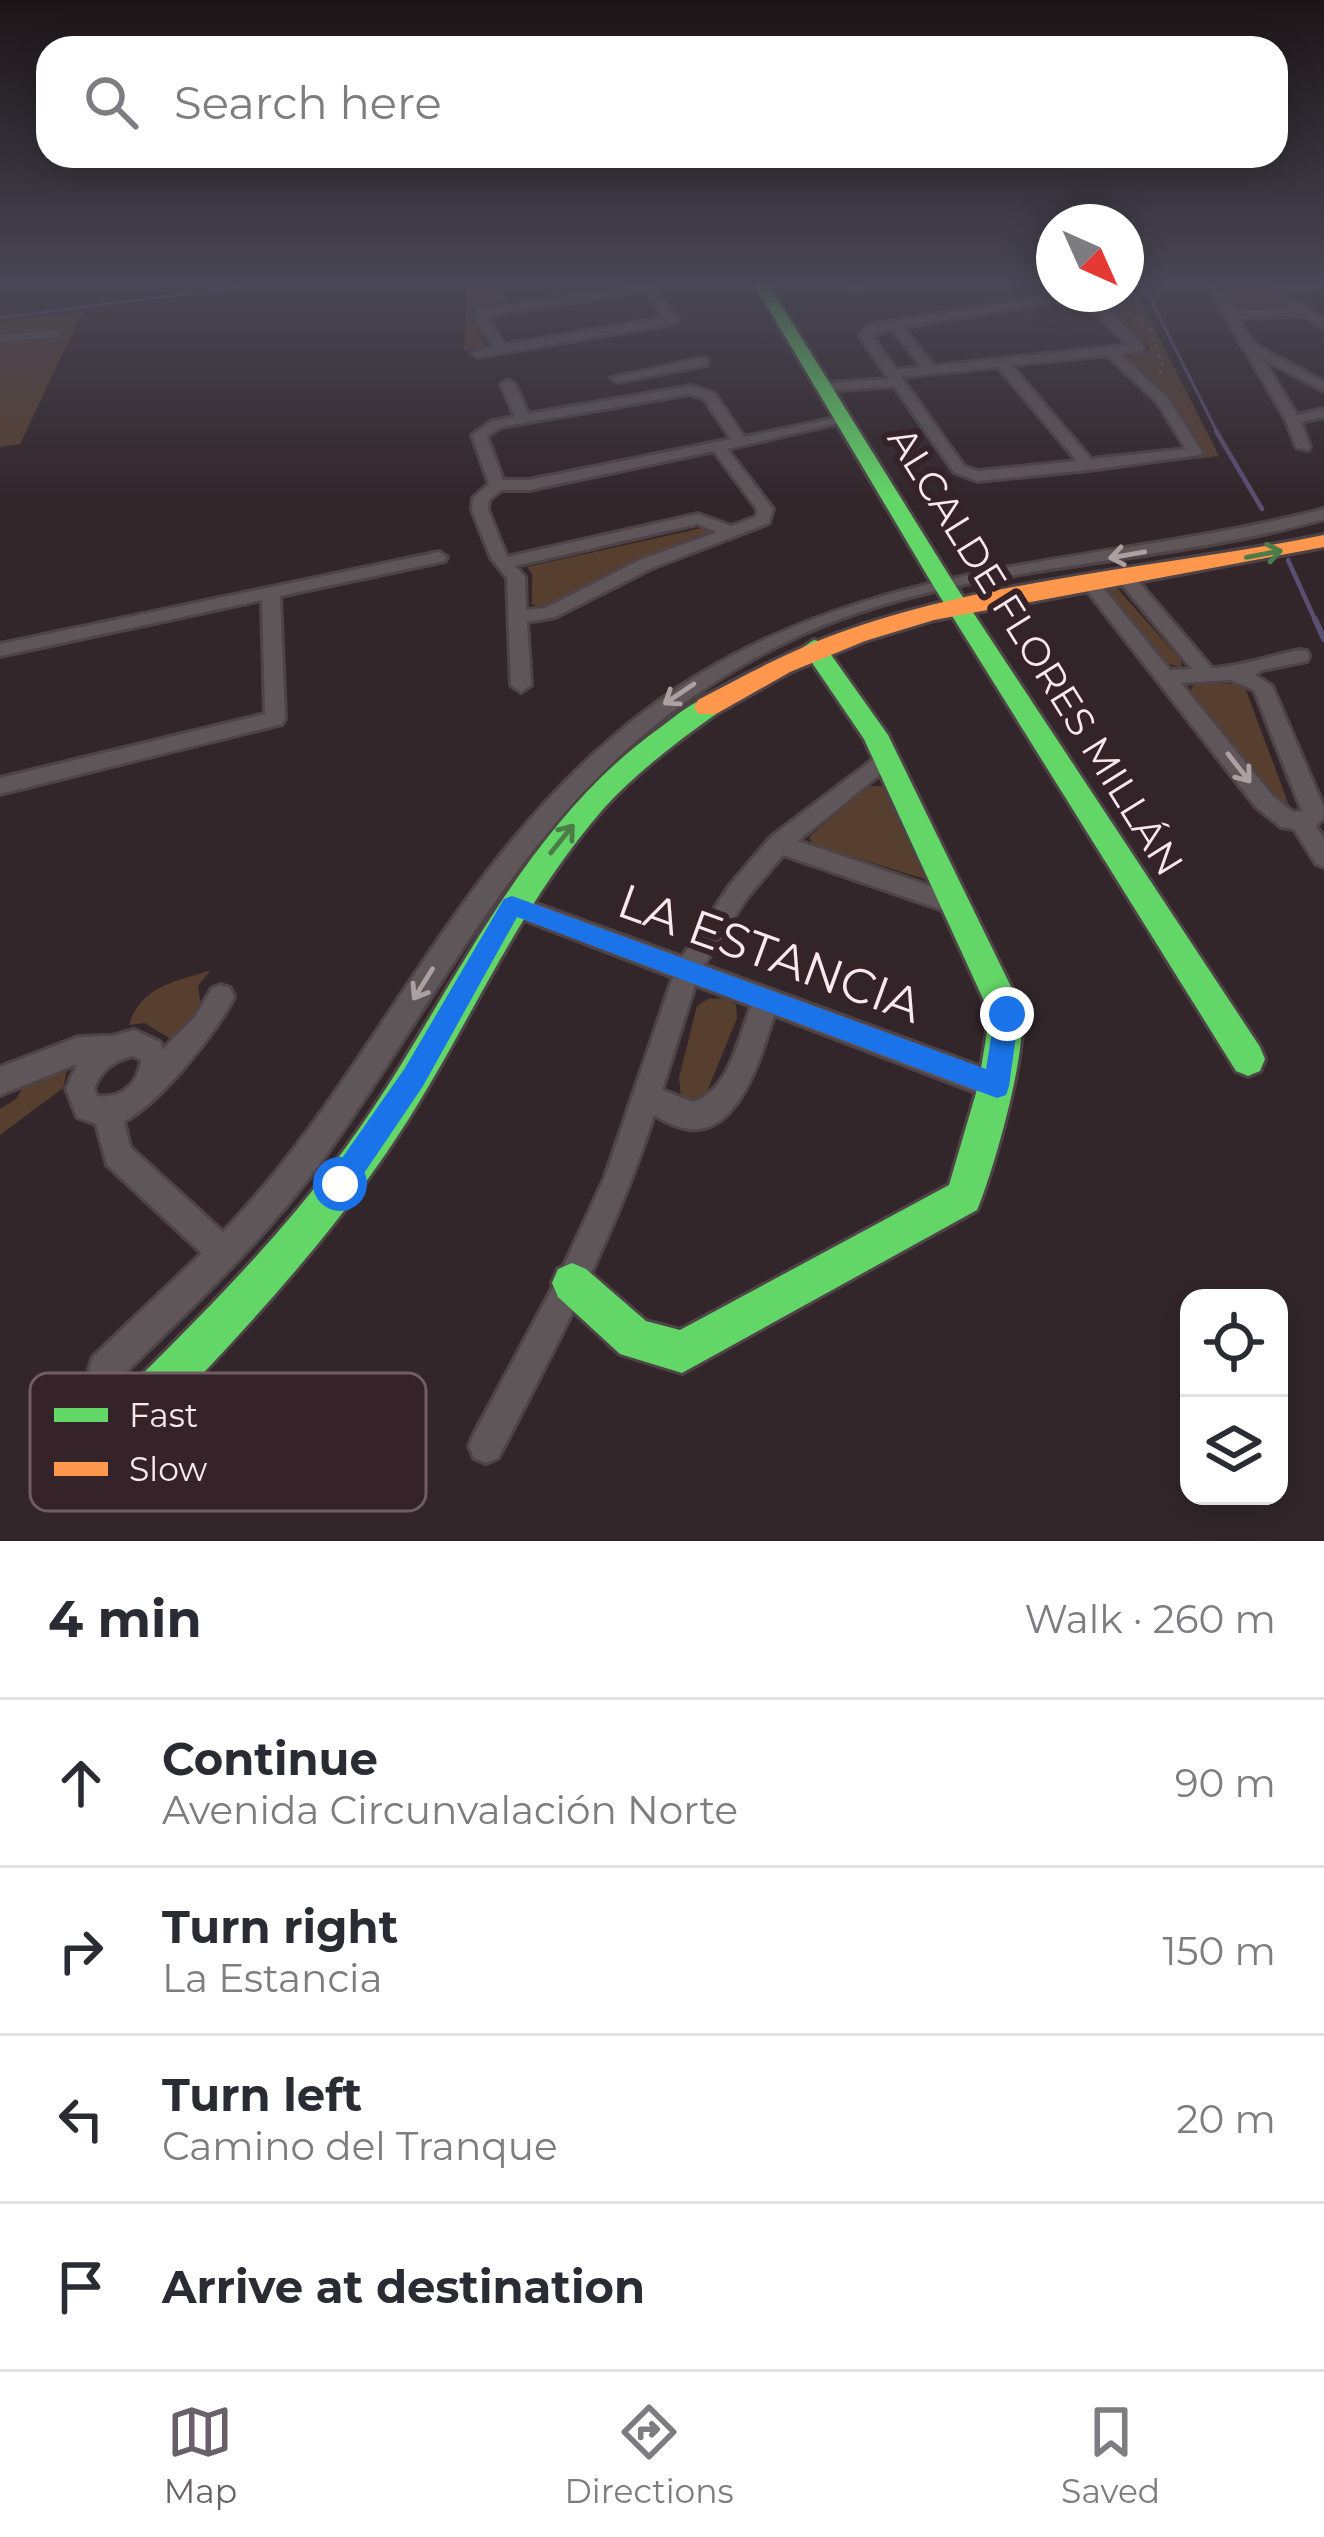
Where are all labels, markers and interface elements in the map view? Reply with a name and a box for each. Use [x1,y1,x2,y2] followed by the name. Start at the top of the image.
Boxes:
[36,36,1288,168] search box
[78,69,144,135] icon: search
[174,75,442,130] text: Search here
[1036,204,1144,312] north arrow
[878,418,1194,884] street label: ALCALDE FLORES MILLÁN
[1243,542,1282,564] one-way arrow
[1109,545,1148,568] one-way arrow
[663,682,697,707] one-way arrow
[1225,752,1251,784] one-way arrow
[548,824,575,855] one-way arrow
[610,871,930,1035] street label: LA ESTANCIA
[411,966,435,1000] one-way arrow
[980,987,1034,1041] route end
[313,1157,367,1211] route start
[1180,1289,1288,1505] map controls
[1180,1289,1288,1397] button: locate
[30,1373,426,1511] legend
[129,1395,198,1435] text: Fast
[1180,1397,1288,1505] button: layers
[129,1449,207,1489] text: Slow
[48,1588,202,1650] text: 4 min
[1024,1595,1276,1643] text: Walk · 260 m
[162,1731,378,1786] text: Continue
[48,1750,114,1816] icon: ahead
[1175,1759,1276,1807] text: 90 m
[162,1786,738,1834] text: Avenida Circunvalación Norte
[162,1899,398,1954] text: Turn right
[48,1918,114,1984] icon: right
[1162,1927,1276,1975] text: 150 m
[162,1954,383,2002] text: La Estancia
[162,2067,362,2122] text: Turn left
[48,2086,114,2152] icon: left
[1177,2095,1276,2143] text: 20 m
[162,2122,557,2170] text: Camino del Tranque
[48,2254,114,2320] icon: arrive
[162,2259,645,2314] text: Arrive at destination
[164,2399,237,2511] tab: Map
[565,2399,734,2511] tab: Directions
[1061,2399,1160,2511] tab: Saved

